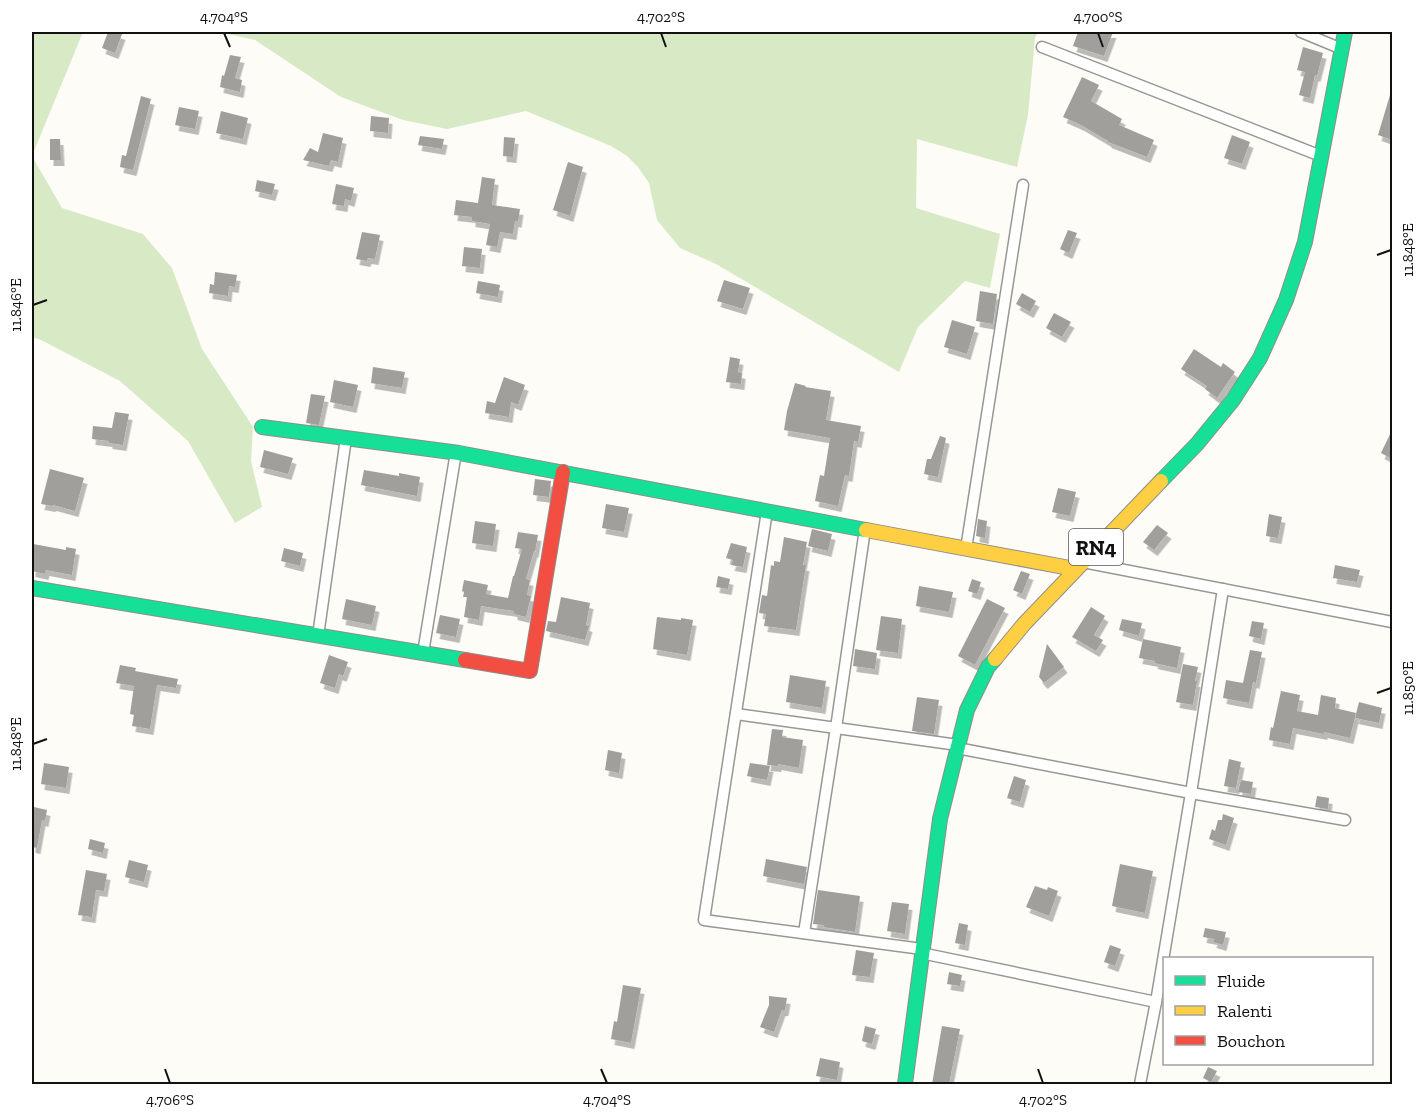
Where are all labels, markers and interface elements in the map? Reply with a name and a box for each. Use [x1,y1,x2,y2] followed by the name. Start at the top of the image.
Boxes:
[200,8,248,26] text: 4.704°S
[637,8,685,26] text: 4.702°S
[1074,8,1122,26] text: 4.700°S
[1399,223,1417,277] text: 11.848°E
[7,278,25,332] text: 11.846°E
[1069,529,1123,565] road number: RN4
[1399,661,1417,715] text: 11.850°E
[7,717,25,771] text: 11.848°E
[1163,957,1373,1065] legend
[1217,970,1265,992] text: Fluide
[1217,1000,1272,1022] text: Ralenti
[1217,1030,1286,1052] text: Bouchon
[146,1091,194,1109] text: 4.706°S
[583,1091,631,1109] text: 4.704°S
[1019,1091,1067,1109] text: 4.702°S

